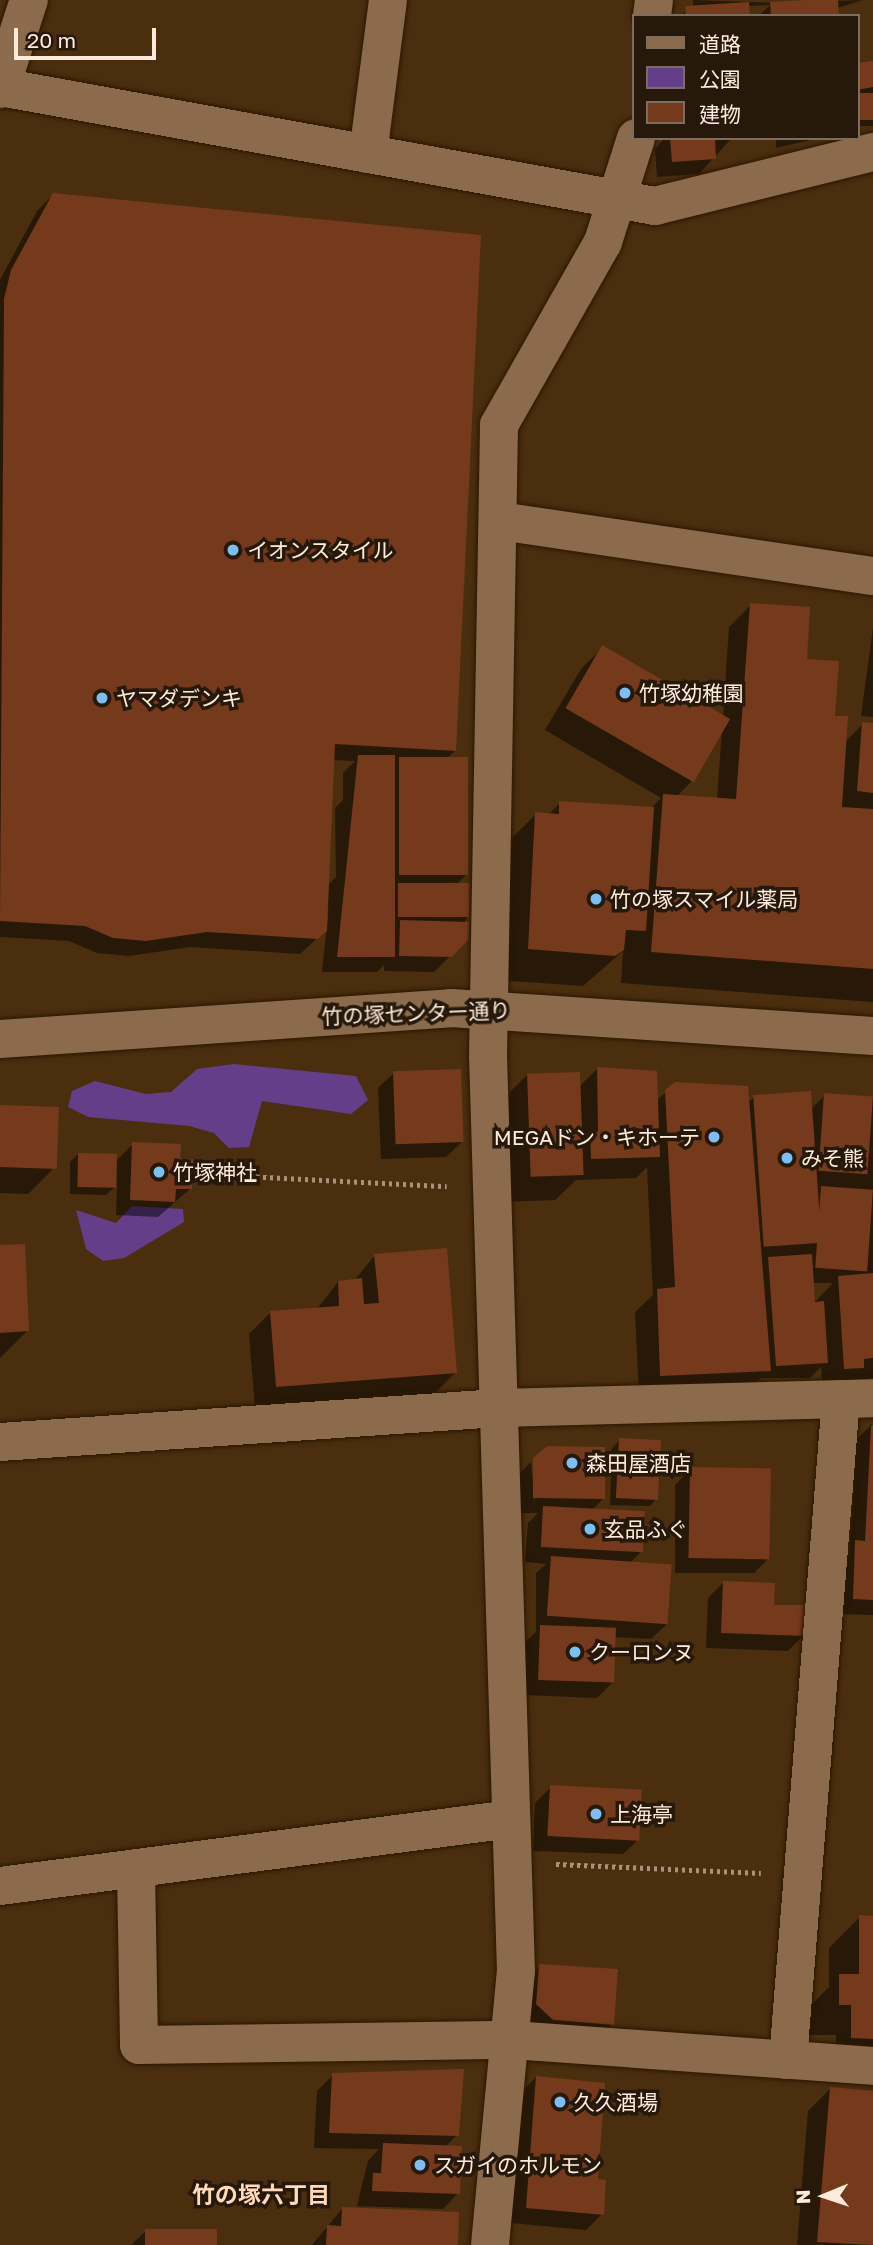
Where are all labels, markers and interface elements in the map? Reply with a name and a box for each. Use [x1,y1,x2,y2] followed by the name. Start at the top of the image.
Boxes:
[18,14,159,58] scale bar
[632,14,859,140] legend
[27,27,76,53] text: 20 m
[699,31,741,57] text: 道路
[699,66,741,92] text: 公園
[699,101,741,127] text: 建物
[247,537,394,563] place label: イオンスタイル
[225,542,241,558] marker: イオンスタイル
[639,680,744,706] place label: 竹塚幼稚園
[116,685,242,711] place label: ヤマダデンキ
[617,685,633,701] marker: 竹塚幼稚園
[94,690,110,706] marker: ヤマダデンキ
[610,886,799,912] place label: 竹の塚スマイル薬局
[588,891,604,907] marker: 竹の塚スマイル薬局
[321,997,511,1029] street label: 竹の塚センター通り
[494,1124,700,1150] place label: MEGAドン・キホーテ
[706,1129,722,1145] marker: MEGAドン・キホーテ
[801,1145,864,1171] place label: みそ熊
[779,1150,795,1166] marker: みそ熊
[173,1159,257,1185] place label: 竹塚神社
[151,1164,167,1180] marker: 竹塚神社
[586,1450,691,1476] place label: 森田屋酒店
[564,1455,580,1471] marker: 森田屋酒店
[604,1516,688,1542] place label: 玄品ふぐ
[582,1521,598,1537] marker: 玄品ふぐ
[589,1639,694,1665] place label: クーロンヌ
[567,1644,583,1660] marker: クーロンヌ
[610,1801,673,1827] place label: 上海亭
[588,1806,604,1822] marker: 上海亭
[574,2089,658,2115] place label: 久久酒場
[552,2094,568,2110] marker: 久久酒場
[434,2152,602,2178] place label: スガイのホルモン
[412,2157,428,2173] marker: スガイのホルモン
[789,2161,859,2231] north arrow
[192,2180,330,2208] district label: 竹の塚六丁目
[791,2189,814,2204] text: N

